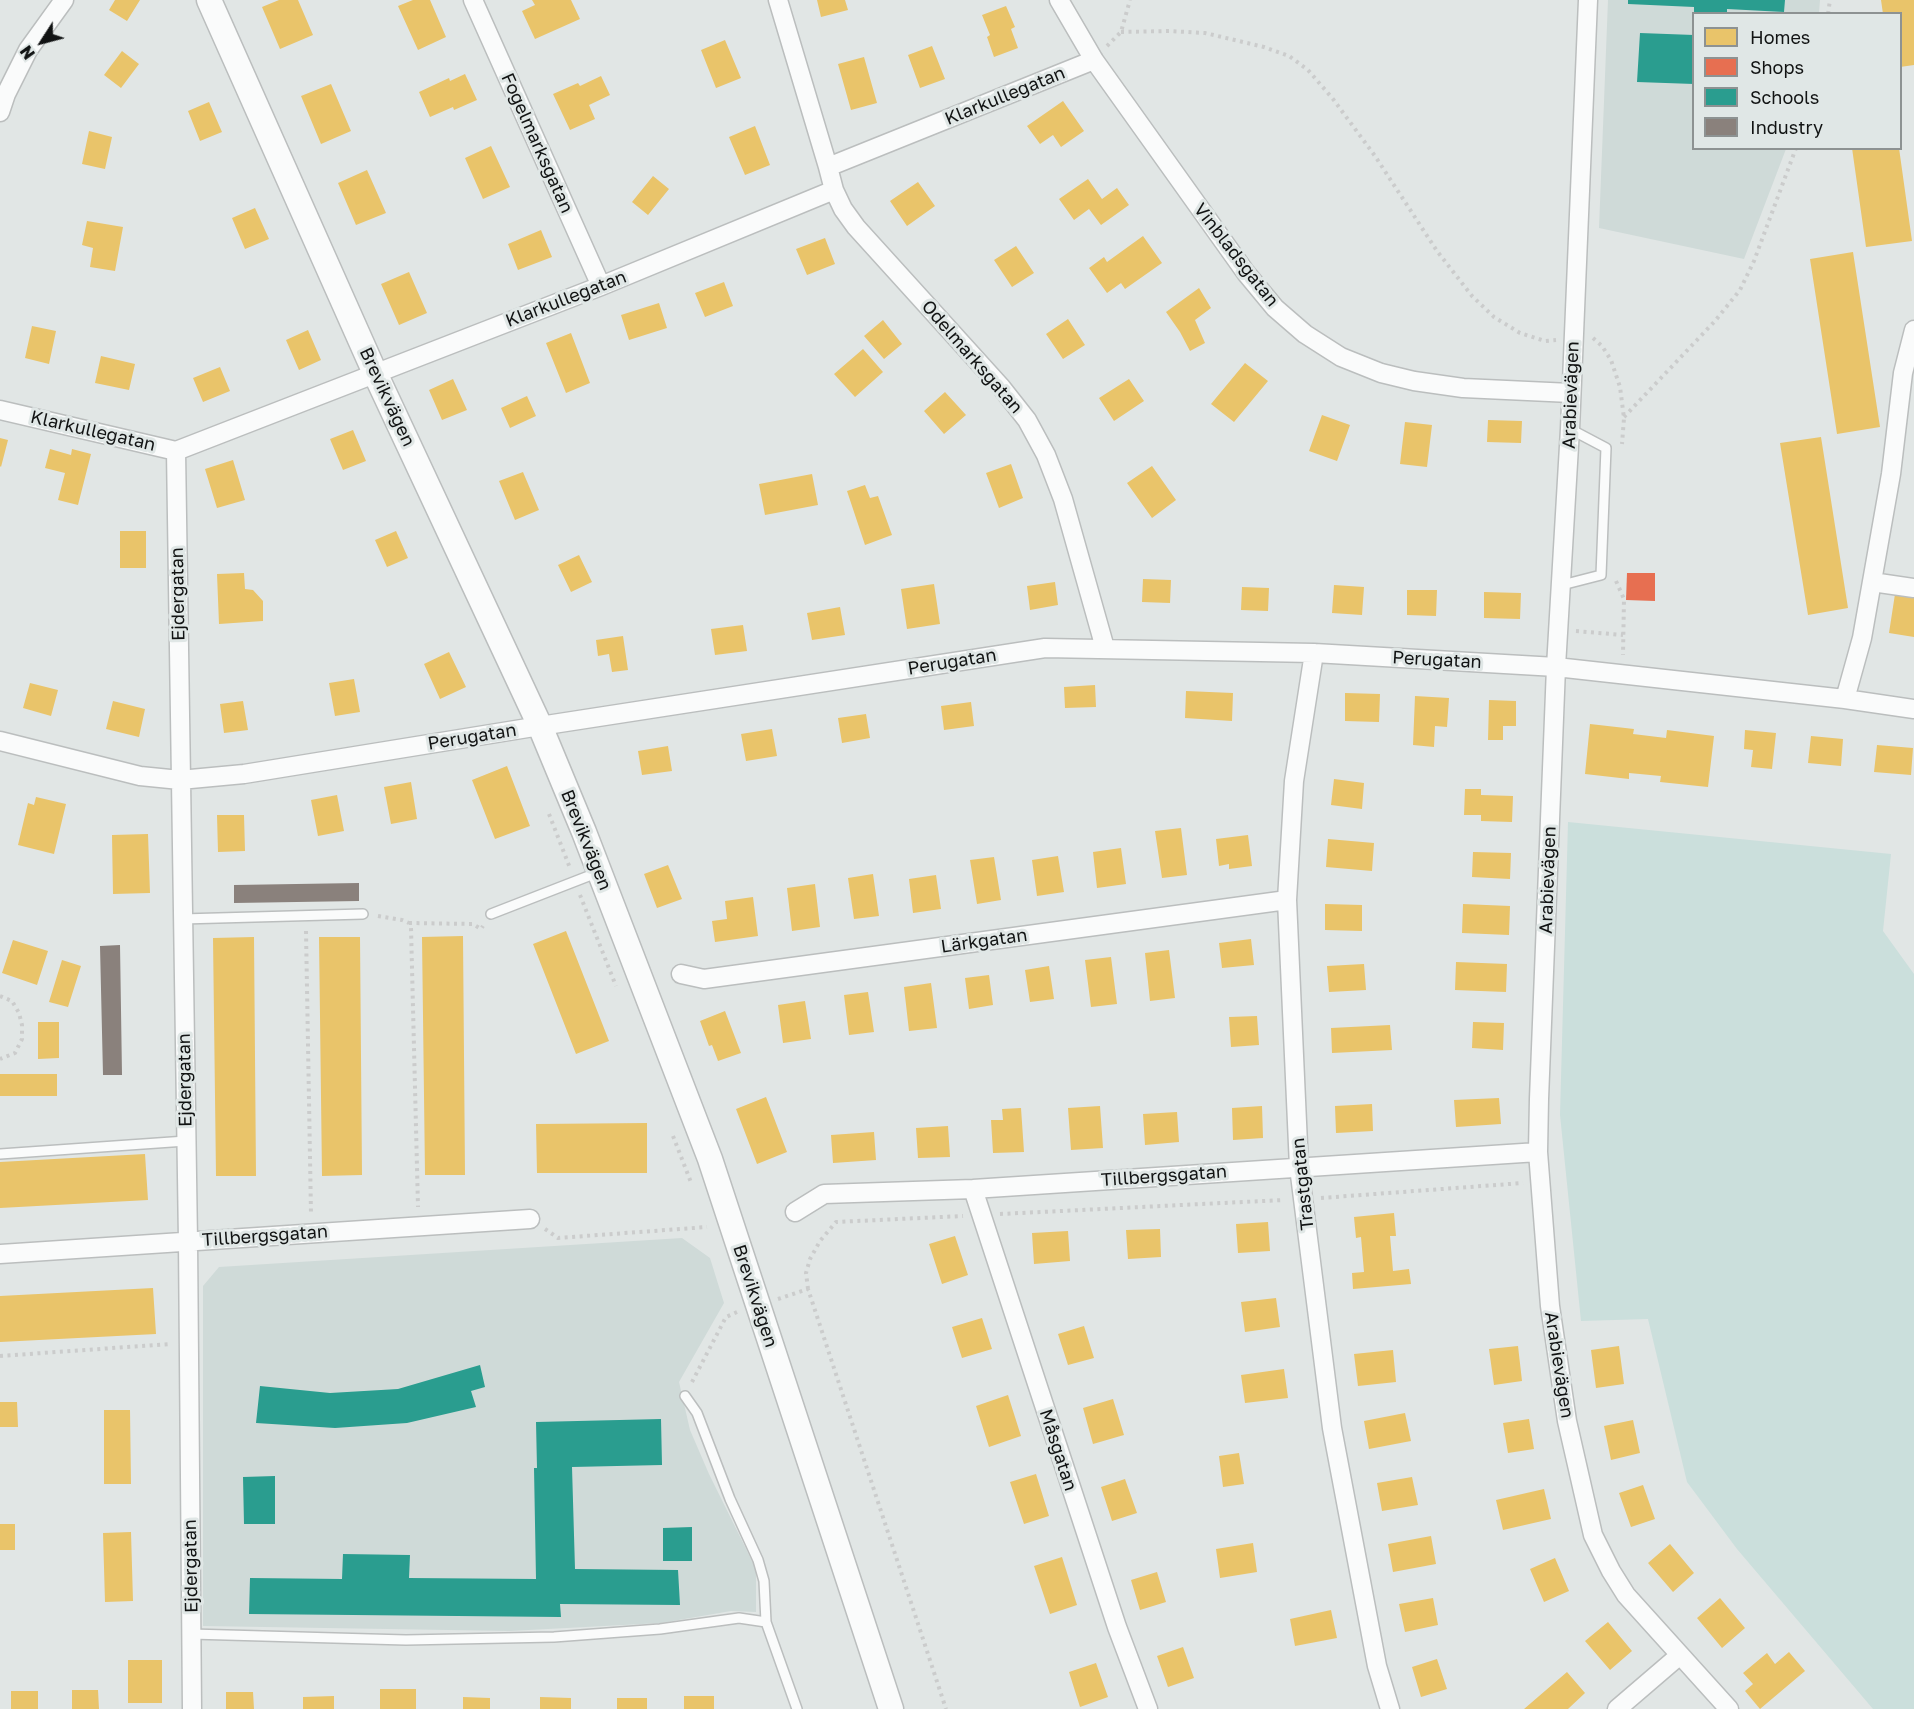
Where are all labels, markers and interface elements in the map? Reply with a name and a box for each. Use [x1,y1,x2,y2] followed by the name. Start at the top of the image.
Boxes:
[12,12,72,72] north arrow
[1692,12,1902,150] legend
[1750,26,1810,48] text: Homes
[16,42,39,63] text: N
[1750,56,1804,78] text: Shops
[942,62,1068,130] street label: Klarkullegatan
[496,70,578,216] street label: Fogelmarksgatan
[1750,86,1819,108] text: Schools
[1750,116,1823,138] text: Industry
[1189,199,1283,311] street label: Vinbladsgatan
[503,266,629,332] street label: Klarkullegatan
[917,296,1027,418] street label: Odelmarksgatan
[1558,341,1584,449] street label: Arabievägen
[355,344,419,450] street label: Brevikvägen
[28,406,158,456] street label: Klarkullegatan
[166,547,190,641] street label: Ejdergatan
[906,644,998,680] street label: Perugatan
[1392,647,1482,673] street label: Perugatan
[426,719,518,755] street label: Perugatan
[556,786,616,894] street label: Brevikvägen
[1535,826,1561,934] street label: Arabievägen
[939,924,1029,958] street label: Lärkgatan
[173,1033,197,1127] street label: Ejdergatan
[1287,1137,1319,1231] street label: Trastgatan
[1100,1161,1228,1191] street label: Tillbergsgatan
[201,1221,329,1251] street label: Tillbergsgatan
[728,1242,782,1350] street label: Brevikvägen
[1540,1310,1578,1420] street label: Arabievägen
[1035,1406,1081,1494] street label: Måsgatan
[179,1519,203,1613] street label: Ejdergatan

